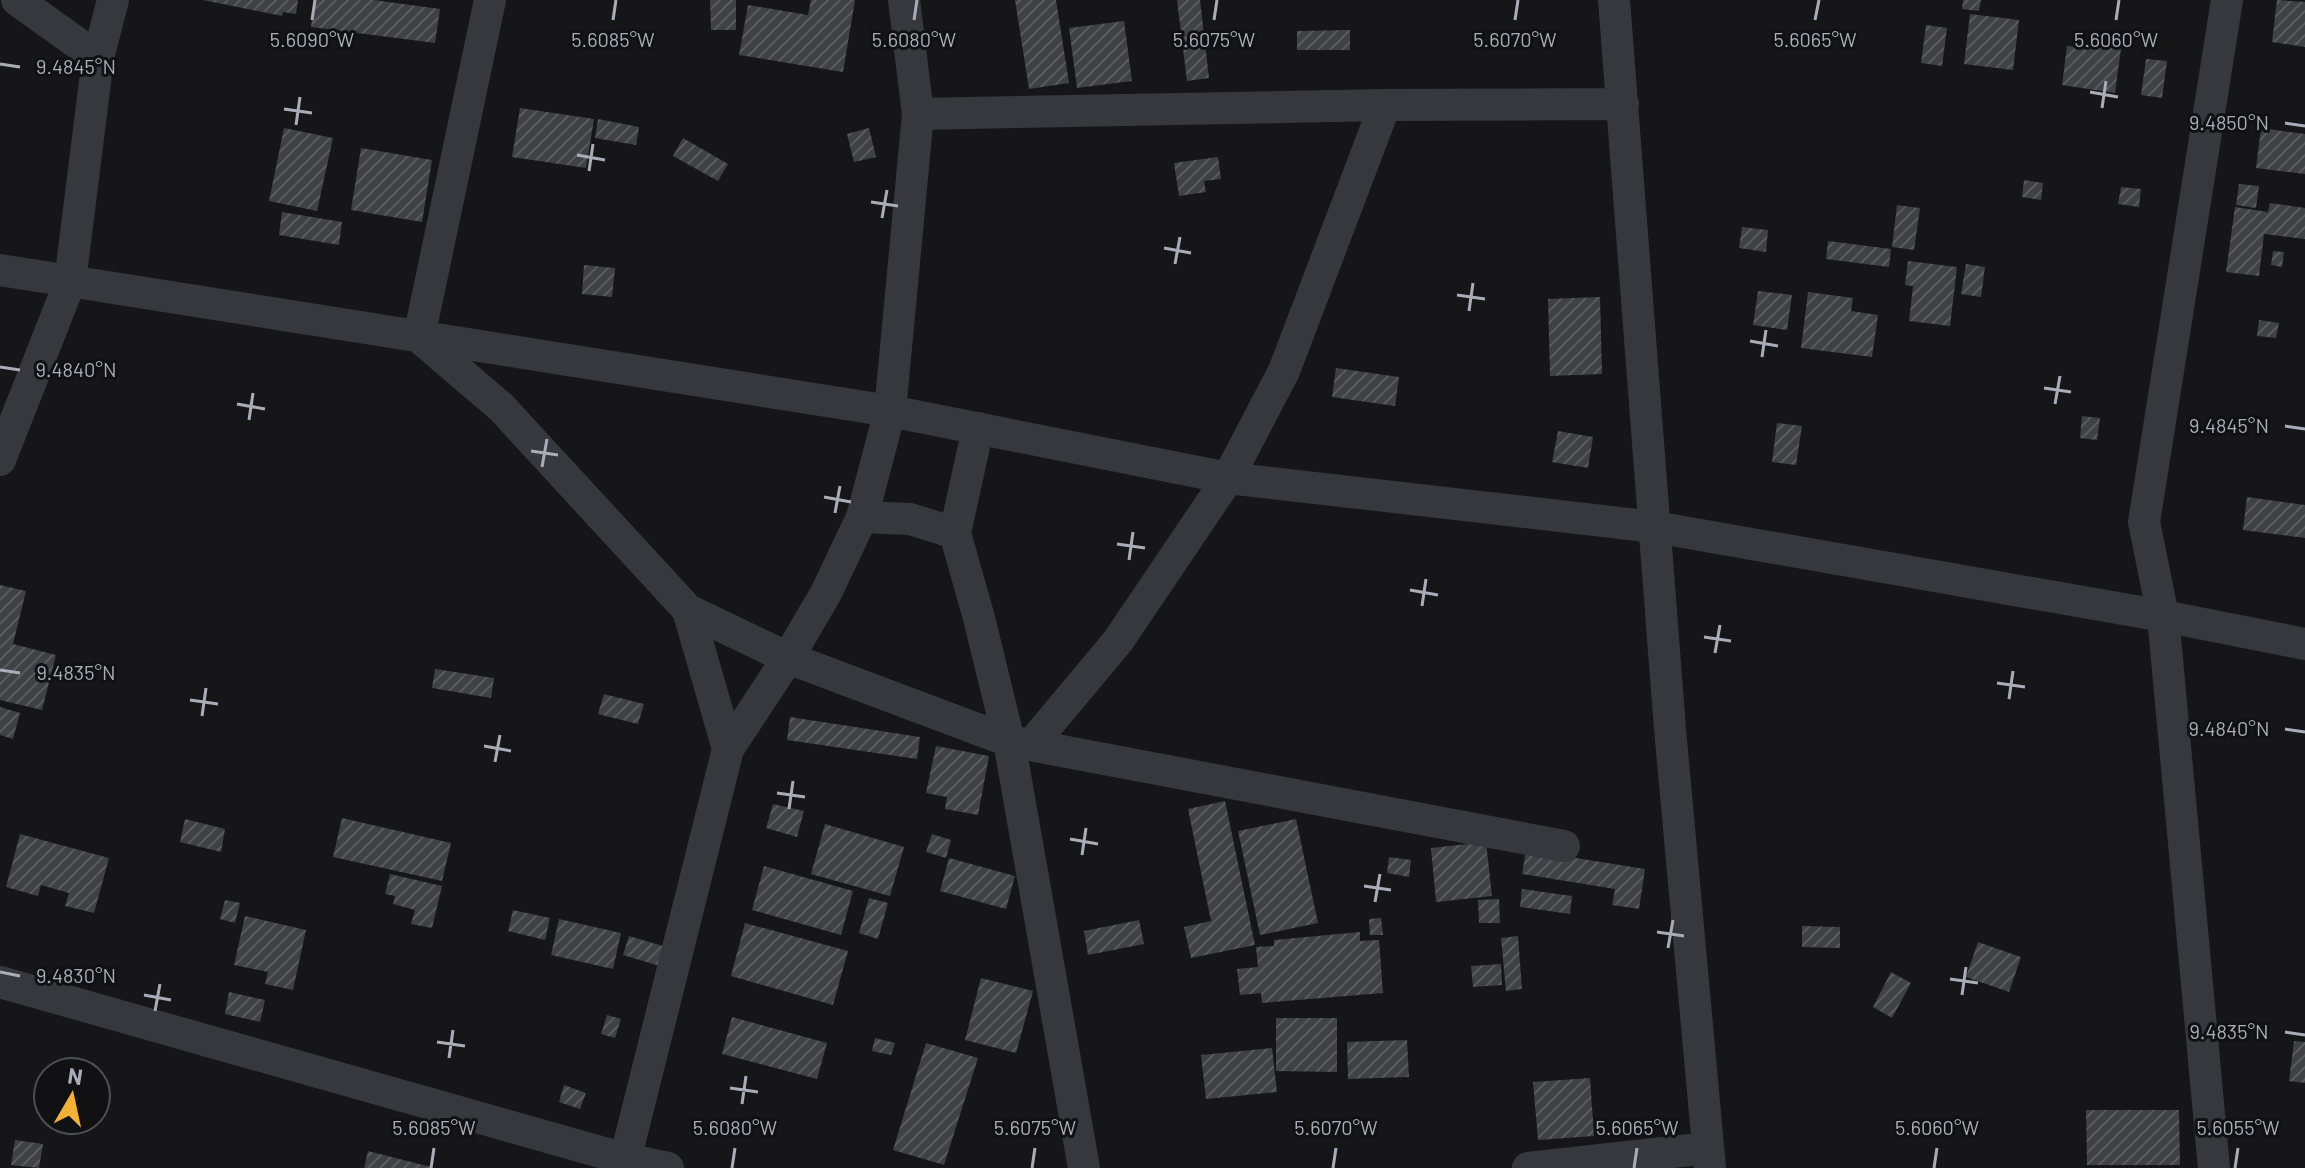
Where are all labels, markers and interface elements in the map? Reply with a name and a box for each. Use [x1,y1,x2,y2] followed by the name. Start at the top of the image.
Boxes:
[270,27,355,51] text: 5.6090°W
[571,27,655,51] text: 5.6085°W
[872,27,957,51] text: 5.6080°W
[1173,27,1256,51] text: 5.6075°W
[1473,27,1557,51] text: 5.6070°W
[1773,27,1857,51] text: 5.6065°W
[2074,27,2159,51] text: 5.6060°W
[36,54,116,78] text: 9.4845°N
[2189,110,2269,134] text: 9.4850°N
[36,357,116,381] text: 9.4840°N
[2189,413,2269,437] text: 9.4845°N
[36,660,116,684] text: 9.4835°N
[2189,716,2269,740] text: 9.4840°N
[36,963,116,987] text: 9.4830°N
[2189,1019,2269,1043] text: 9.4835°N
[32,1056,112,1136] north arrow
[66,1061,85,1089] text: N
[392,1115,476,1139] text: 5.6085°W
[693,1115,778,1139] text: 5.6080°W
[994,1115,1077,1139] text: 5.6075°W
[1294,1115,1378,1139] text: 5.6070°W
[1595,1115,1679,1139] text: 5.6065°W
[1895,1115,1980,1139] text: 5.6060°W
[2196,1115,2280,1139] text: 5.6055°W

